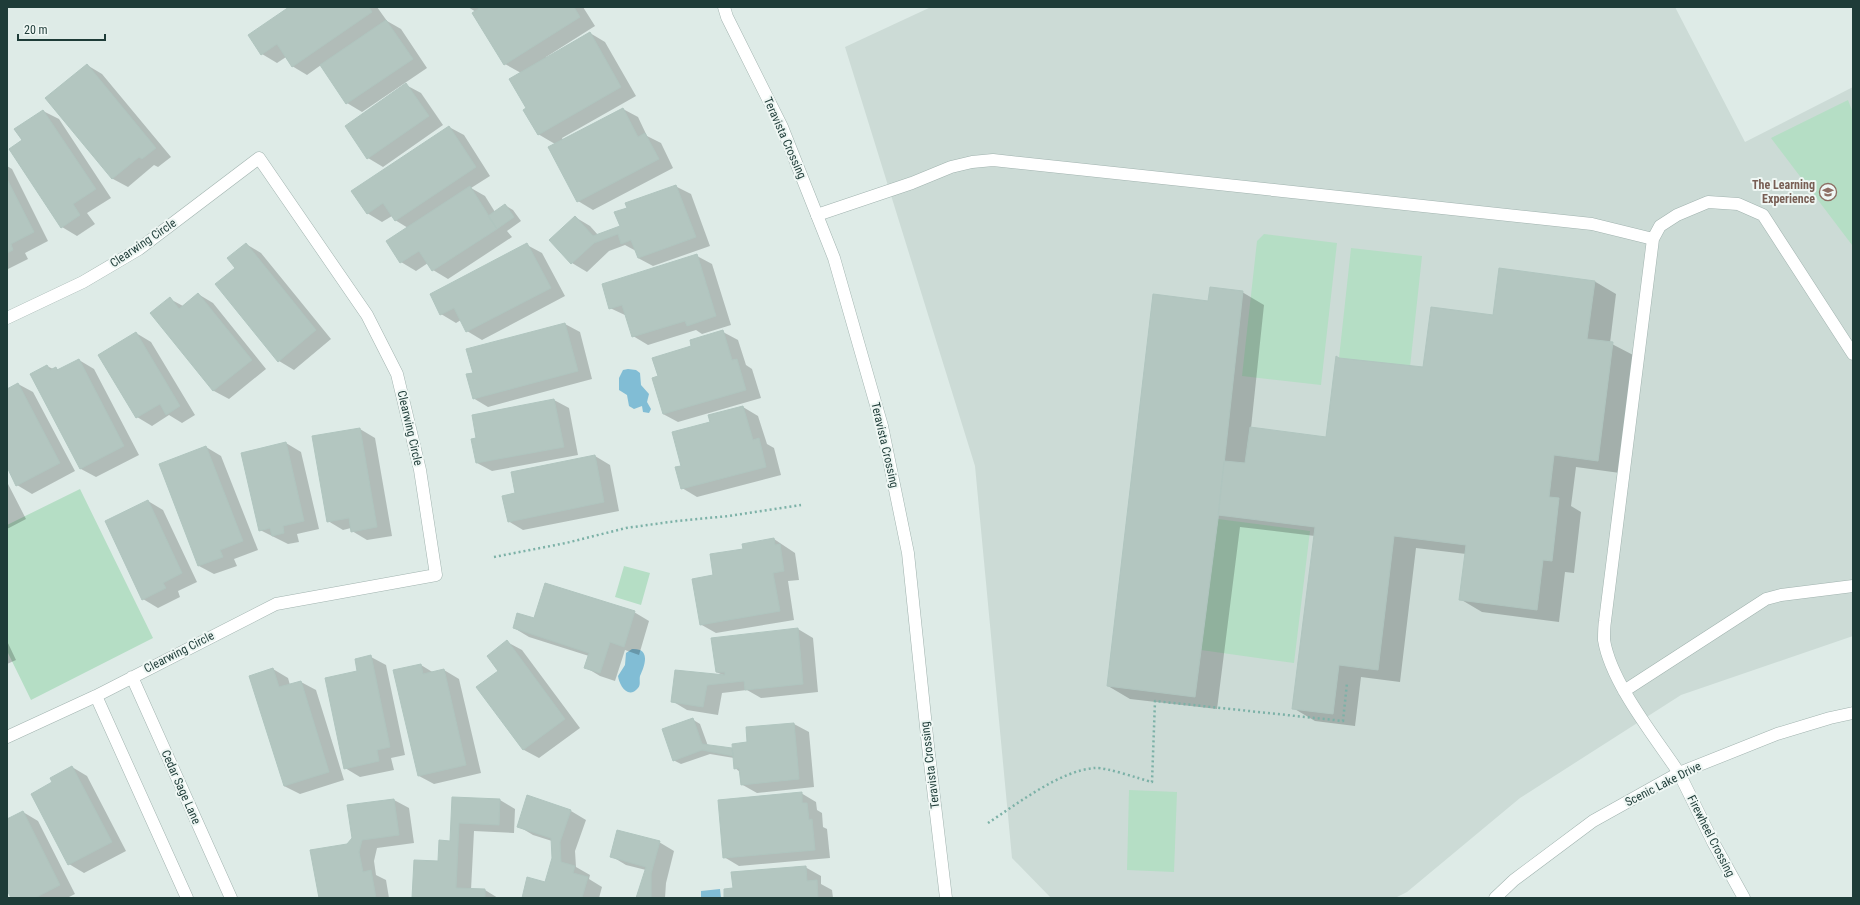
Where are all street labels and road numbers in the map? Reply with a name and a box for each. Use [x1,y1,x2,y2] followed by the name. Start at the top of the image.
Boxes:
[761,95,809,181] street label: Teravista Crossing
[107,216,179,270] street label: Clearwing Circle
[395,389,426,467] street label: Clearwing Circle
[868,401,902,489] street label: Teravista Crossing
[142,628,217,676] street label: Clearwing Circle
[918,721,942,809] street label: Teravista Crossing
[158,748,204,827] street label: Cedar Sage Lane
[1623,759,1704,809] street label: Scenic Lake Drive
[1684,793,1738,879] street label: Firewheel Crossing

